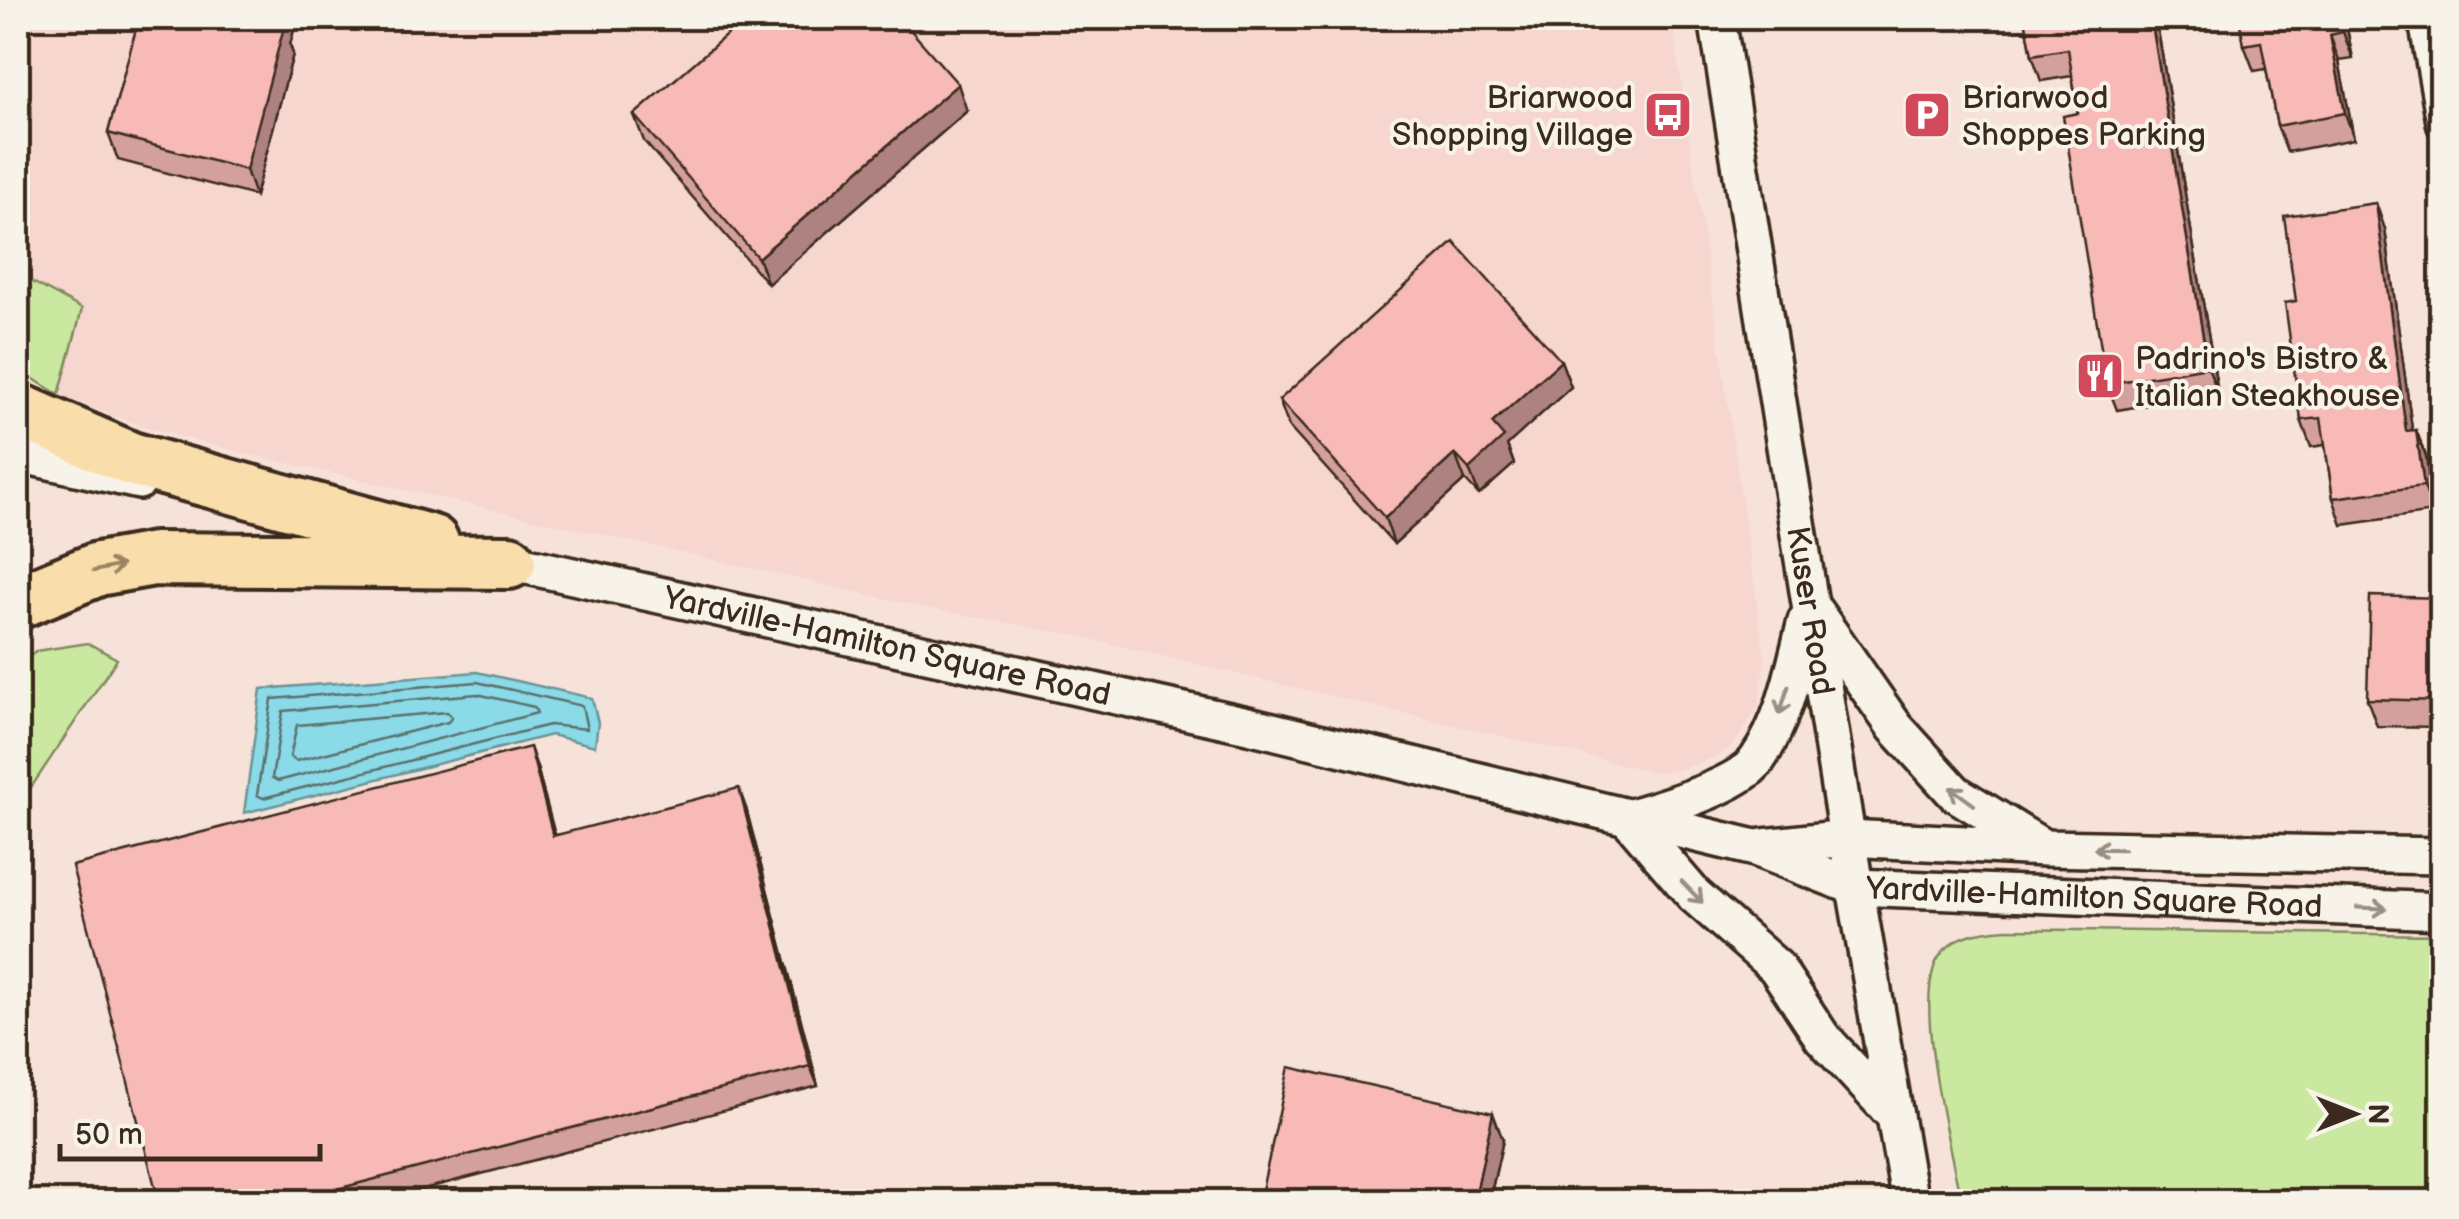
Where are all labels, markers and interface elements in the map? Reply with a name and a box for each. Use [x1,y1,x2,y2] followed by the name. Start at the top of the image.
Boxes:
[1392,79,1633,155] place label: Briarwood Shopping Village
[1962,79,2206,155] place label: Briarwood Shoppes Parking
[1642,89,1694,141] bus stop icon: Briarwood Shopping Village
[1901,89,1953,141] parking icon: Briarwood Shoppes Parking
[2135,340,2400,416] place label: Padrino's Bistro & Italian Steakhouse
[2074,350,2126,402] restaurant icon: Padrino's Bistro & Italian Steakhouse
[1777,524,1842,698] street label: Kuser Road
[91,557,123,576] one-way arrow
[659,578,1114,715] street label: Yardville-Hamilton Square Road
[1774,683,1792,715] one-way arrow
[1949,785,1976,806] one-way arrow
[2093,840,2126,858] one-way arrow
[1864,869,2323,927] street label: Yardville-Hamilton Square Road
[1680,879,1704,903] one-way arrow
[2355,898,2387,917] one-way arrow
[2304,1064,2404,1164] north arrow
[60,1099,320,1161] scale bar
[2361,1103,2394,1125] text: N
[75,1117,143,1153] text: 50 m

